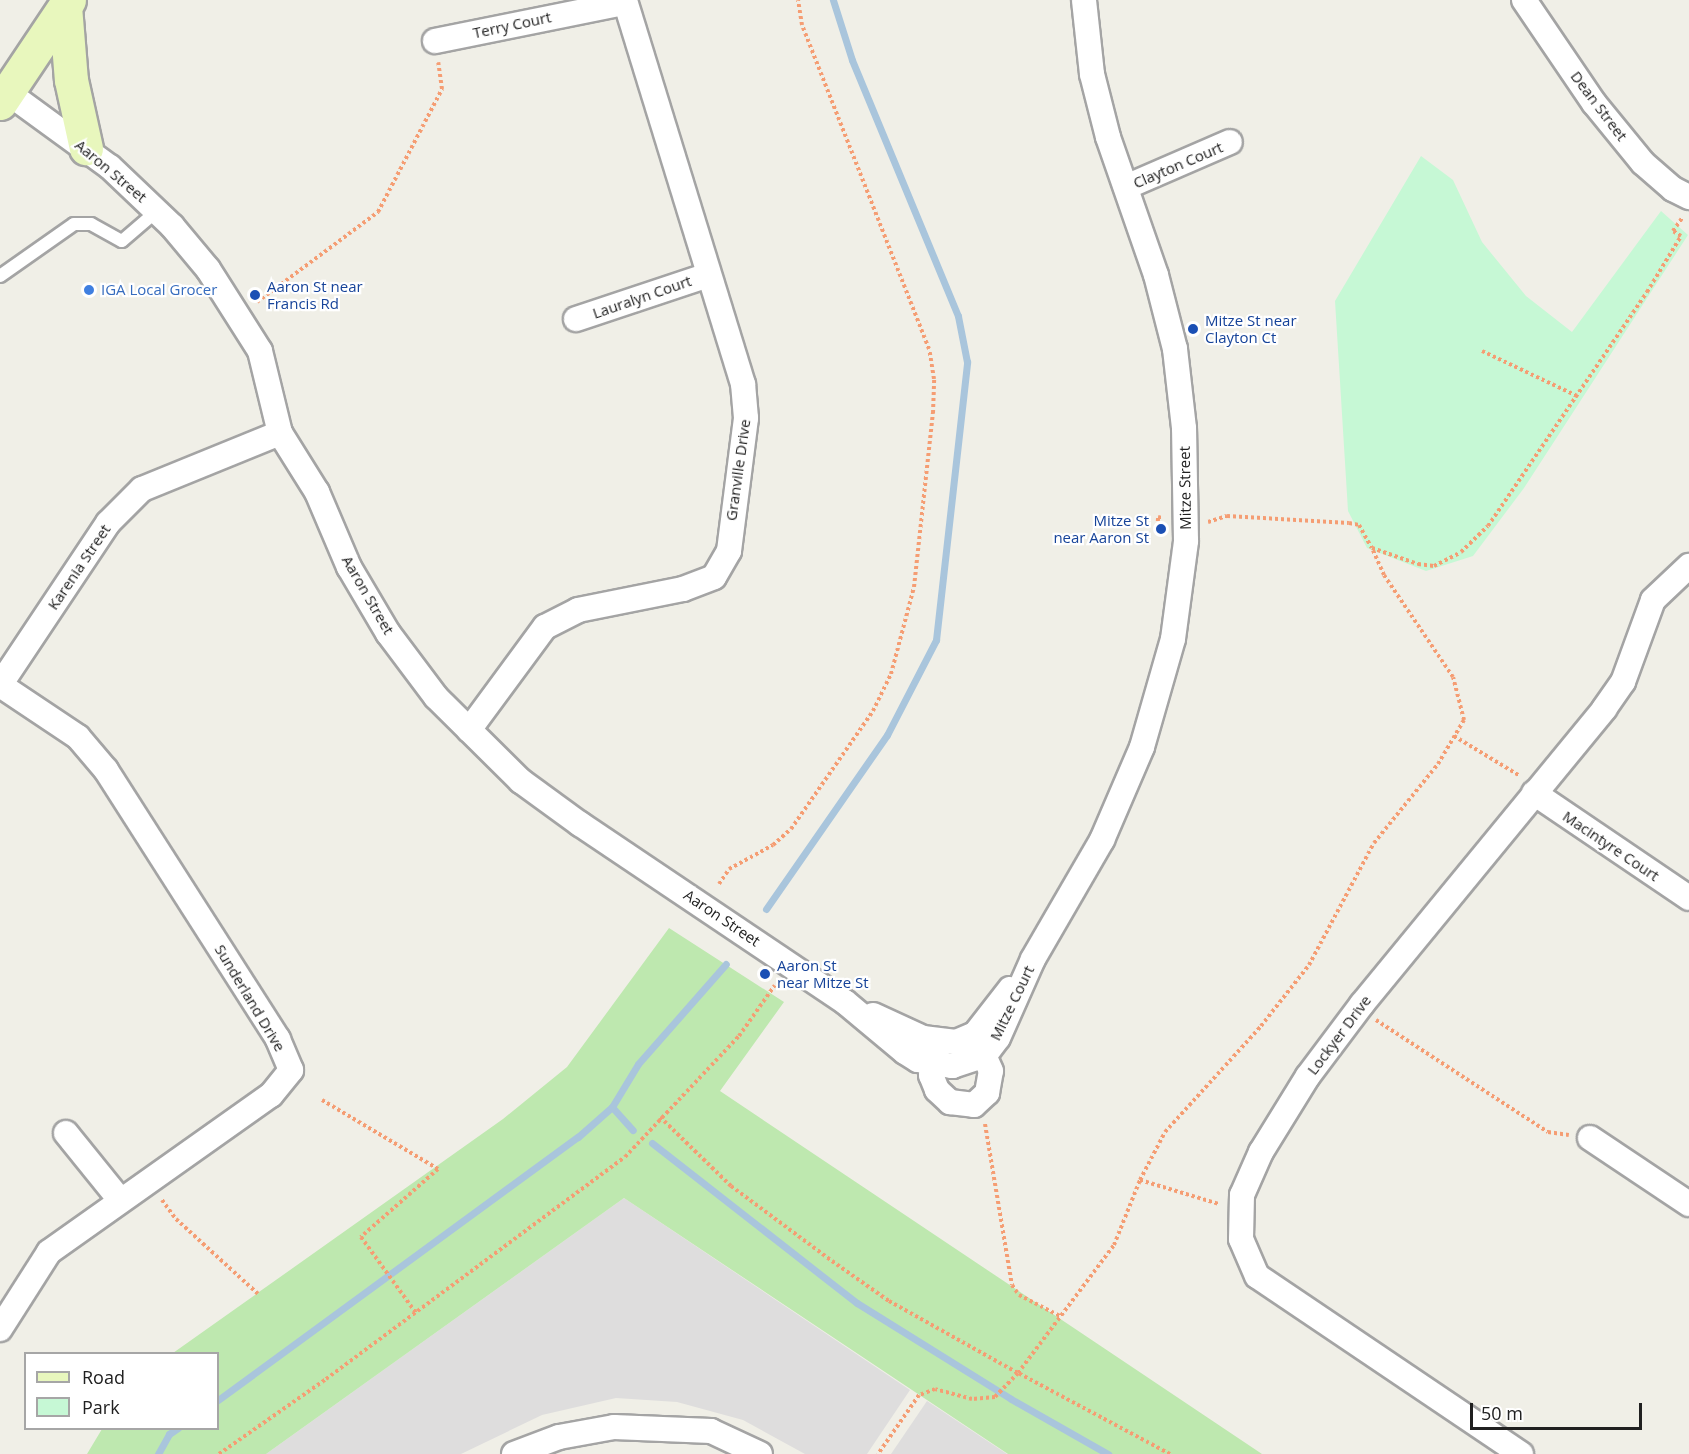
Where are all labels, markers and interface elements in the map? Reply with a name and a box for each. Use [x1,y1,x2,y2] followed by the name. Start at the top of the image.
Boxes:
[471,8,553,42] street label: Terry Court
[1567,68,1631,144] street label: Dean Street
[72,136,150,206] street label: Aaron Street
[1130,138,1226,192] street label: Clayton Court
[590,272,694,322] street label: Lauralyn Court
[267,277,363,312] place label: Aaron St near Francis Rd
[101,281,217,299] place label: IGA Local Grocer
[82,283,96,297] marker: IGA Local Grocer
[248,288,262,302] marker: Aaron St near Francis Rd
[1205,311,1297,346] place label: Mitze St near Clayton Ct
[1186,322,1200,336] marker: Mitze St near Clayton Ct
[722,418,754,522] street label: Granville Drive
[1175,446,1195,530] street label: Mitze Street
[1053,511,1149,546] place label: Mitze St near Aaron St
[44,521,114,613] street label: Karenia Street
[1154,522,1168,536] marker: Mitze St near Aaron St
[338,552,398,638] street label: Aaron Street
[1559,807,1663,885] street label: Macintyre Court
[681,886,763,950] street label: Aaron Street
[211,941,289,1055] street label: Sunderland Drive
[777,956,869,991] place label: Aaron St near Mitze St
[986,963,1038,1043] street label: Mitze Court
[758,967,772,981] marker: Aaron St near Mitze St
[1303,992,1375,1078] street label: Lockyer Drive
[24,1352,219,1430] legend
[82,1365,125,1389] text: Road
[1473,1391,1646,1429] scale bar
[82,1395,120,1419] text: Park
[1481,1401,1523,1425] text: 50 m

